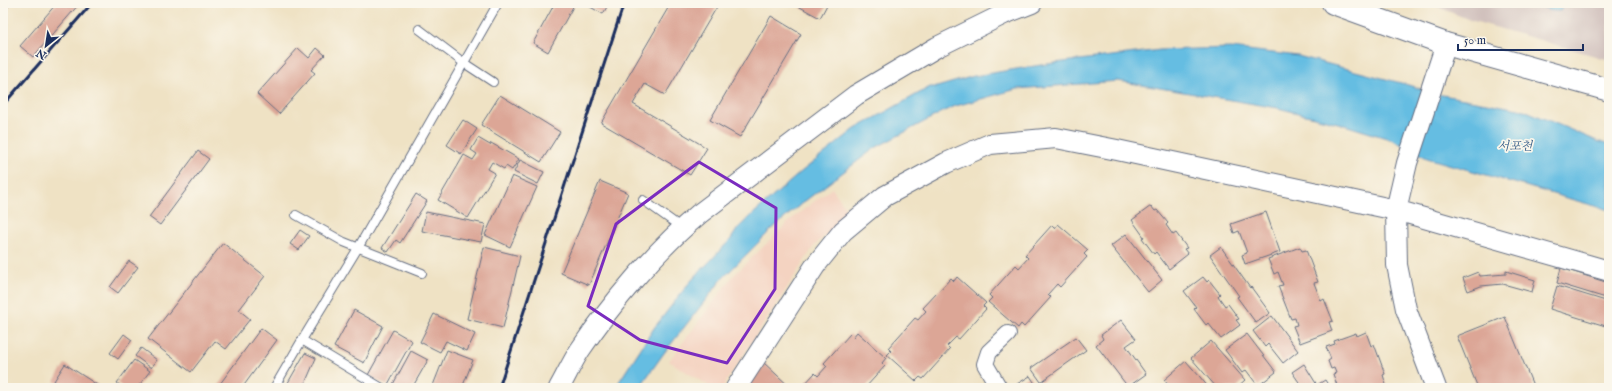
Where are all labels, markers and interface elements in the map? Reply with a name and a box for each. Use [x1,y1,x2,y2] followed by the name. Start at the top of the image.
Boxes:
[26,26,66,66] north arrow
[1458,26,1583,52] scale bar
[1464,33,1486,48] text: 50 m
[33,45,50,63] text: N
[1498,139,1534,154] water label: 서포천

